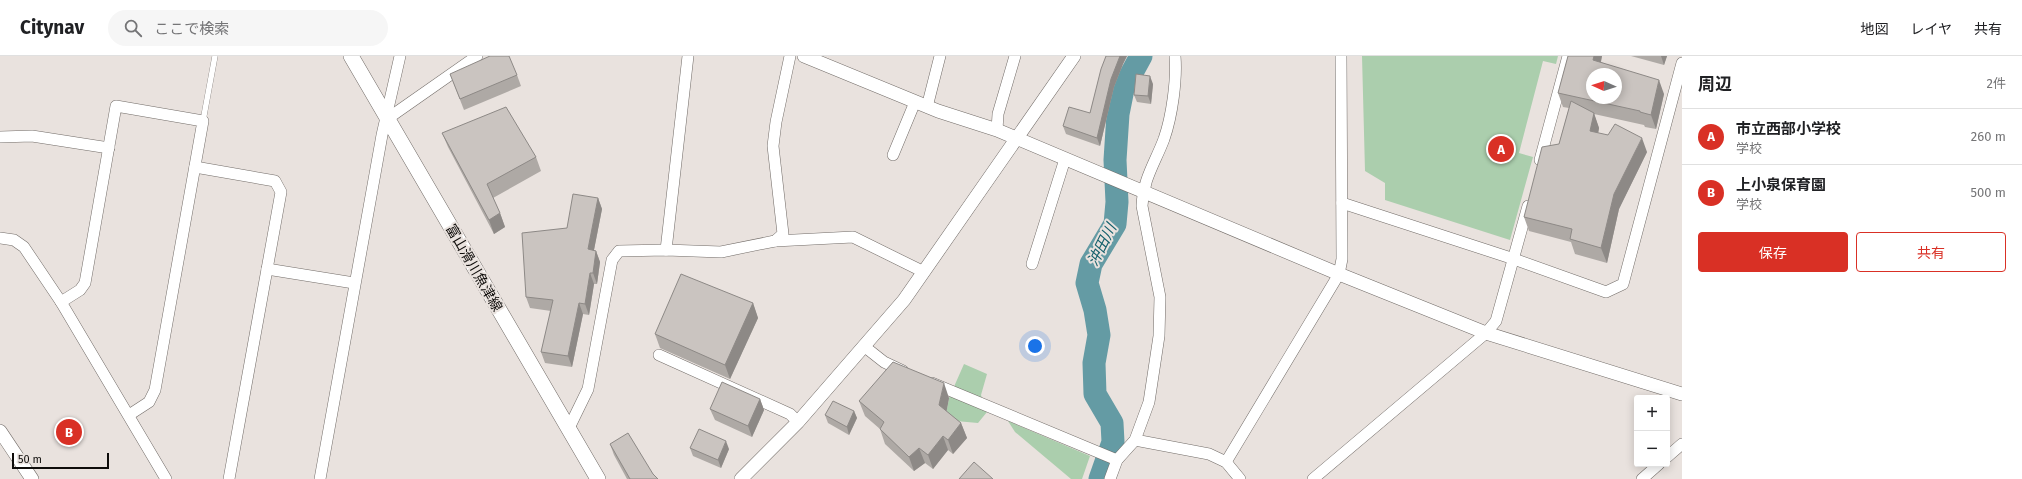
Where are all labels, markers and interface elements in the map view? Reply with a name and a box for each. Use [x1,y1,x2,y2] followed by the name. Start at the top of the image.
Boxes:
[108,10,388,46] search box
[20,16,84,39] text: Citynav
[122,17,144,39] icon: search
[154,20,229,38] text: ここで検索
[1860,21,1888,38] text: 地図
[1910,21,1952,38] text: レイヤ
[1974,21,2002,38] text: 共有
[1586,68,1622,104] north arrow
[1698,74,1732,95] text: 周辺
[1987,76,2006,91] text: 2件
[1736,120,1841,138] text: 市立西部小学校
[1707,129,1715,144] text: A
[1971,129,2006,144] text: 260 m
[1488,134,1514,164] pin: A
[1736,141,1762,156] text: 学校
[1736,176,1826,194] text: 上小泉保育園
[1707,185,1715,200] text: B
[1970,185,2006,200] text: 500 m
[1736,197,1762,212] text: 学校
[1084,219,1121,269] water label: 沖田川
[442,221,506,315] street label: 富山滑川魚津線
[1698,232,1848,272] button: 保存
[1856,232,2006,272] button: 共有
[1025,336,1045,356] your location
[1634,395,1670,467] map controls
[1634,395,1670,431] button: +
[56,417,82,447] pin: B
[1634,431,1670,467] button: −
[12,451,109,470] scale bar
[18,453,42,466] text: 50 m

